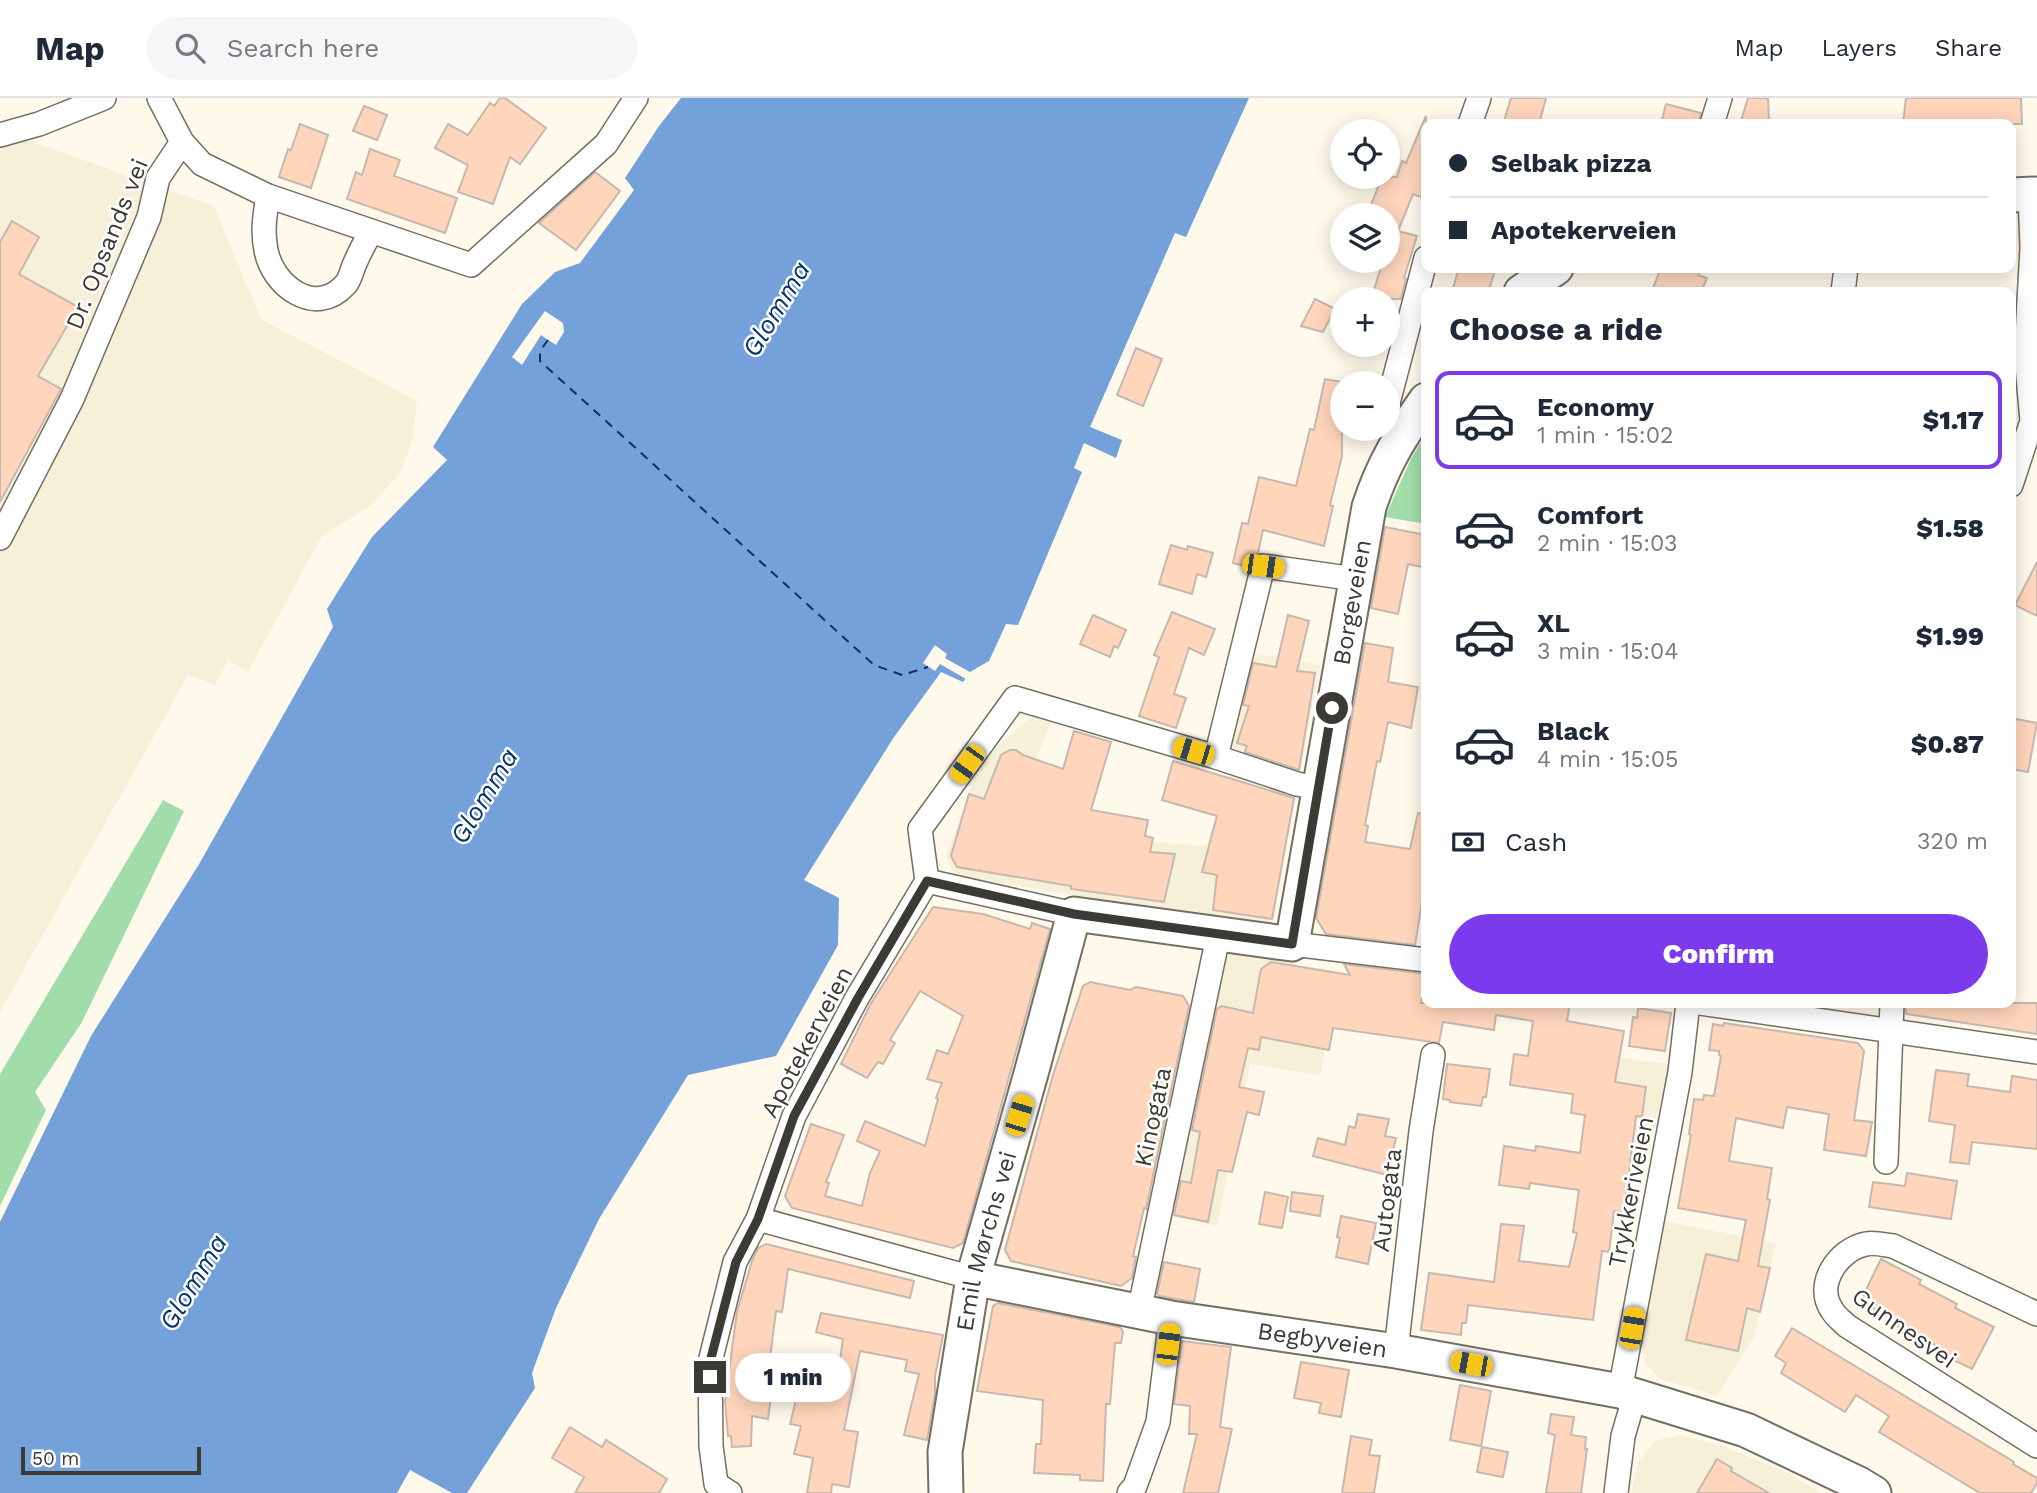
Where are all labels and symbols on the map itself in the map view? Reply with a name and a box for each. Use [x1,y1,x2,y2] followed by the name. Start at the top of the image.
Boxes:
[60,155,154,333] street label: Dr. Opsands vei
[736,256,816,362] water label: Glomma
[1327,537,1377,667] street label: Borgeveien
[1241,553,1286,579] car
[1316,692,1348,724] route start
[1170,735,1217,767] car
[947,741,988,787] car
[444,743,524,849] water label: Glomma
[755,962,859,1122] street label: Apotekerveien
[1129,1065,1177,1169] street label: Kinogata
[1003,1092,1036,1138] car
[1603,1114,1659,1270] street label: Trykkeriveien
[1367,1146,1407,1254] street label: Autogata
[951,1148,1022,1333] street label: Emil Mørchs vei
[153,1229,233,1335] water label: Glomma
[1846,1282,1962,1374] street label: Gunnesvei
[1619,1305,1646,1351] car
[1256,1317,1389,1364] street label: Begbyveien
[1156,1322,1181,1366] car
[1449,1350,1494,1378] car
[734,1352,850,1402] callout: 1 min
[694,1361,726,1393] route end
[21,1444,201,1476] scale bar

